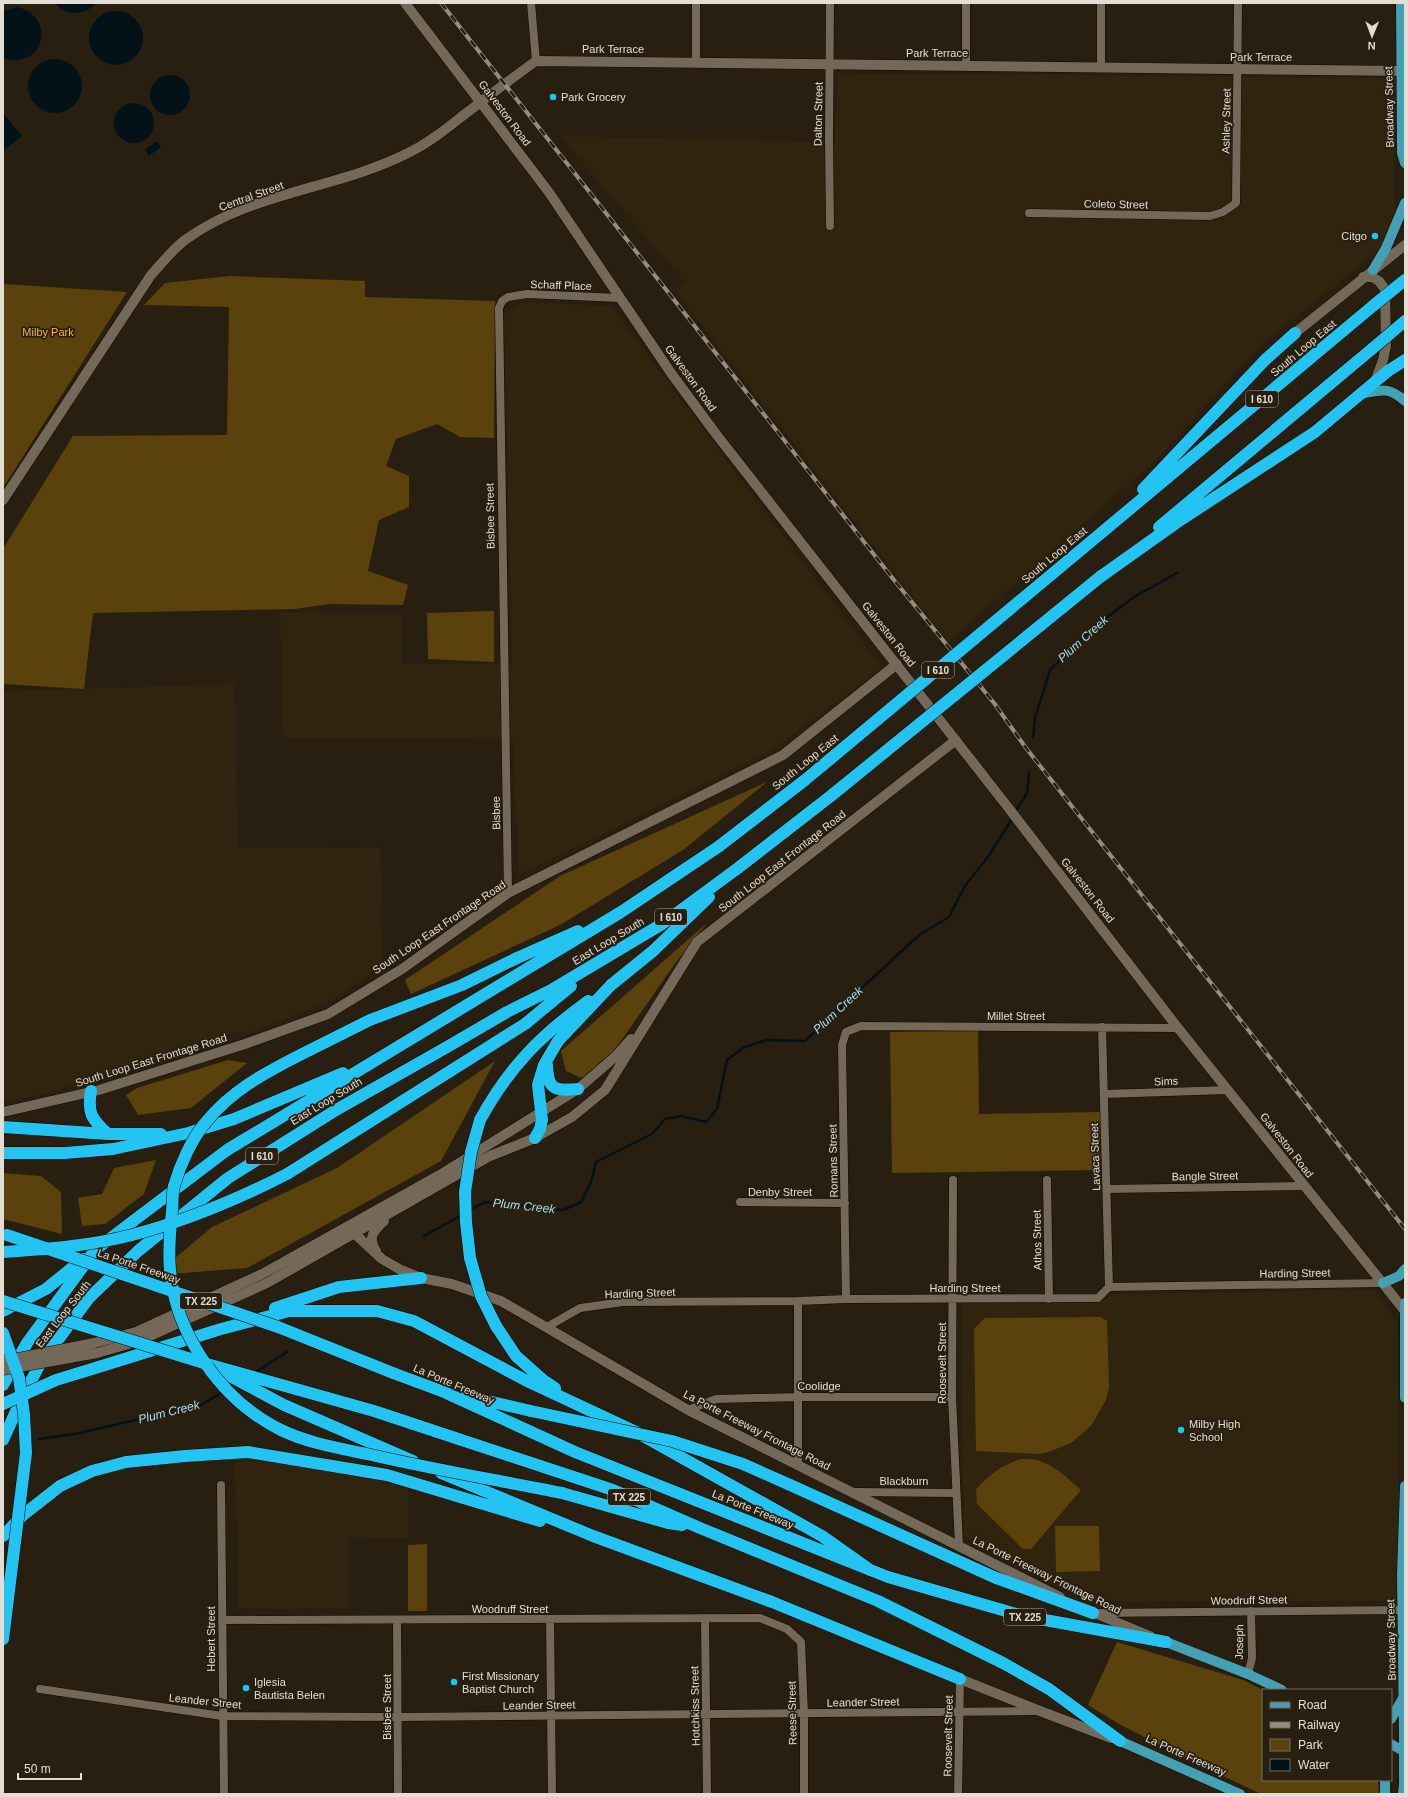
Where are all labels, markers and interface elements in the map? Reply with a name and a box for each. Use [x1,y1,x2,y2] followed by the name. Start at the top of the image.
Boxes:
[1352,16,1392,56] north arrow
[1368,40,1376,52] text: N
[582,43,644,55] street label: Park Terrace
[906,47,968,59] street label: Park Terrace
[1230,51,1292,63] street label: Park Terrace
[1382,66,1396,148] street label: Broadway Street
[476,78,534,148] street label: Galveston Road
[811,82,825,146] street label: Dalton Street
[1219,88,1233,154] street label: Ashley Street
[561,91,626,103] place label: Park Grocery
[548,92,558,102] marker: Park Grocery
[217,179,285,213] street label: Central Street
[1084,197,1148,211] street label: Coleto Street
[1341,230,1367,242] place label: Citgo
[1370,231,1380,241] marker: Citgo
[530,278,592,292] street label: Schaff Place
[1268,317,1338,379] street label: South Loop East
[22,326,74,338] park label: Milby Park
[663,343,719,413] street label: Galveston Road
[1246,391,1278,407] road number: I 610
[483,483,497,549] street label: Bisbee Street
[1019,524,1089,586] street label: South Loop East
[860,599,918,669] street label: Galveston Road
[1055,612,1112,665] water label: Plum Creek
[922,662,954,678] road number: I 610
[770,732,840,792] street label: South Loop East
[490,796,502,830] street label: Bisbee
[716,808,848,914] street label: South Loop East Frontage Road
[1059,855,1117,925] street label: Galveston Road
[370,878,508,976] street label: South Loop East Frontage Road
[655,909,687,925] road number: I 610
[570,915,646,967] street label: East Loop South
[810,983,866,1036] water label: Plum Creek
[987,1010,1045,1022] street label: Millet Street
[74,1031,228,1089] street label: South Loop East Frontage Road
[288,1075,364,1127] street label: East Loop South
[1154,1075,1179,1087] street label: Sims
[1258,1110,1316,1180] street label: Galveston Road
[1088,1123,1102,1191] street label: Lavaca Street
[826,1124,840,1198] street label: Romans Street
[246,1148,278,1164] road number: I 610
[1172,1169,1238,1183] street label: Bangle Street
[748,1186,812,1198] street label: Denby Street
[492,1196,557,1216] water label: Plum Creek
[1030,1210,1044,1270] street label: Athos Street
[96,1246,182,1286] street label: La Porte Freeway
[1259,1266,1331,1280] street label: Harding Street
[33,1278,93,1350] street label: East Loop South
[930,1282,1000,1294] street label: Harding Street
[604,1286,676,1300] street label: Harding Street
[180,1293,222,1309] road number: TX 225
[936,1322,948,1404] street label: Roosevelt Street
[412,1362,497,1407] street label: La Porte Freeway
[797,1380,841,1392] street label: Coolidge
[682,1388,832,1472] street label: La Porte Freeway Frontage Road
[137,1397,202,1426] water label: Plum Creek
[1189,1418,1240,1443] place label: Milby High School
[1176,1425,1186,1435] marker: Milby High School
[880,1475,928,1487] street label: Blackburn
[710,1487,796,1531] street label: La Porte Freeway
[608,1489,650,1505] road number: TX 225
[971,1534,1123,1616] street label: La Porte Freeway Frontage Road
[1211,1593,1287,1607] street label: Woodruff Street
[1384,1599,1398,1681] street label: Broadway Street
[472,1603,548,1615] street label: Woodruff Street
[205,1606,217,1672] street label: Hebert Street
[1004,1609,1046,1625] road number: TX 225
[1233,1624,1245,1660] street label: Joseph
[688,1666,702,1746] street label: Hotchkiss Street
[462,1670,540,1695] place label: First Missionary Baptist Church
[381,1674,393,1740] street label: Bisbee Street
[254,1676,325,1701] place label: Iglesia Bautista Belen
[449,1677,459,1687] marker: First Missionary Baptist Church
[785,1681,799,1745] street label: Reese Street
[241,1683,251,1693] marker: Iglesia Bautista Belen
[1262,1689,1392,1781] legend
[168,1691,242,1711] street label: Leander Street
[827,1695,899,1709] street label: Leander Street
[941,1695,955,1777] street label: Roosevelt Street
[503,1698,575,1712] street label: Leander Street
[1298,1698,1327,1712] text: Road
[1298,1718,1340,1732] text: Railway
[1144,1732,1229,1778] street label: La Porte Freeway
[1298,1738,1324,1752] text: Park
[18,1755,81,1781] scale bar
[1298,1758,1330,1772] text: Water
[24,1762,51,1776] text: 50 m

